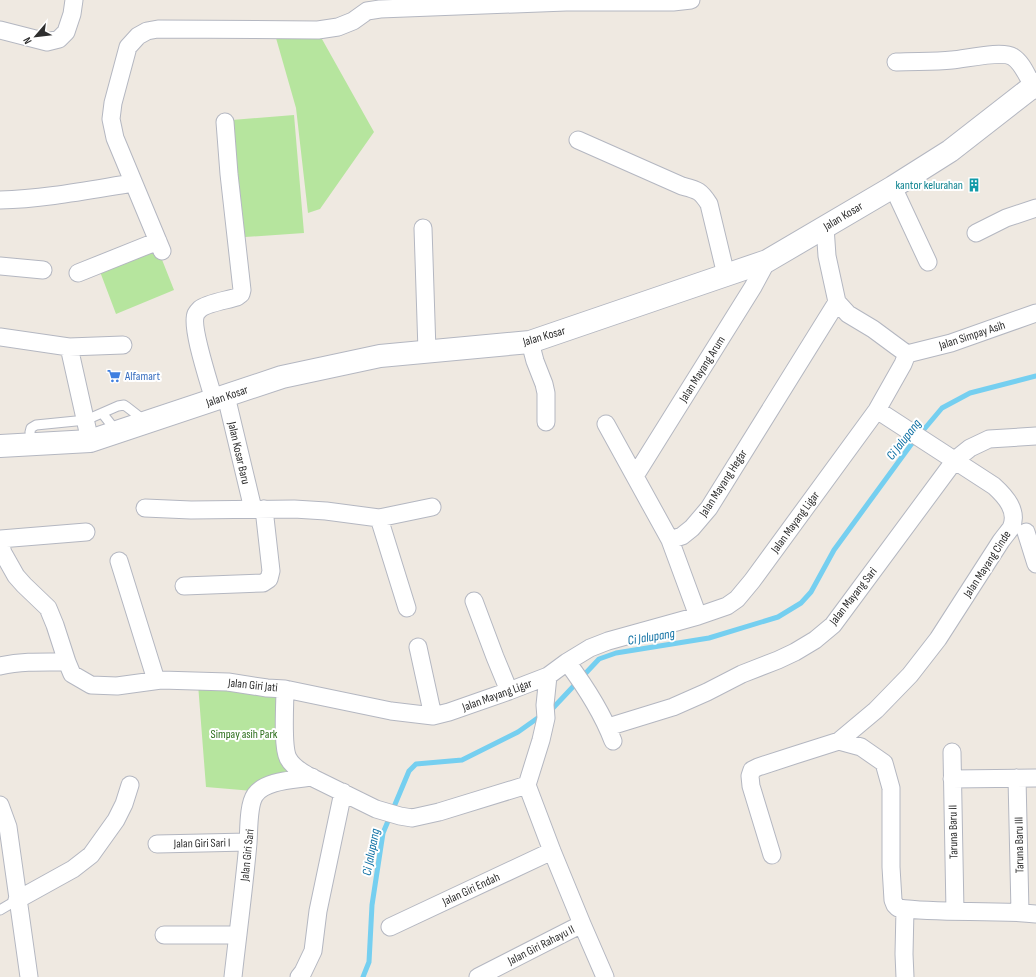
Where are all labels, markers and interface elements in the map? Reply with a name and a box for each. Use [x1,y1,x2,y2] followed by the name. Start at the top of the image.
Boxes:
[16,16,56,56] north arrow
[20,35,35,46] text: N
[966,177,982,193] building icon: kantor kelurahan
[895,178,963,193] place label: kantor kelurahan
[820,199,866,235] street label: Jalan Kosar
[936,318,1007,354] street label: Jalan Simpay Asih
[520,323,568,350] street label: Jalan Kosar
[676,333,729,406] street label: Jalan Mayang Arum
[106,368,122,384] supermarket icon: Alfamart
[124,369,160,384] place label: Alfamart
[203,382,251,411] street label: Jalan Kosar
[883,415,925,463] water label: Ci Jalupang
[224,419,253,486] street label: Jalan Kosar Baru
[696,446,751,521] street label: Jalan Mayang Hegar
[767,488,823,557] street label: Jalan Mayang Ligar
[960,528,1015,601] street label: Jalan Mayang Cinde
[826,565,881,629] street label: Jalan Mayang Sari
[626,625,677,649] water label: Ci Jalupang
[226,675,278,696] street label: Jalan Giri Jati
[459,676,535,715] street label: Jalan Mayang Ligar
[211,727,278,742] park label: Simpay asih Park
[946,805,961,859] street label: Taruna Baru II
[1012,817,1027,873] street label: Taruna Baru III
[359,827,383,877] water label: Ci Jalupang
[237,828,258,883] street label: Jalan Giri Sari
[173,836,230,852] street label: Jalan Giri Sari I
[439,870,502,910] street label: Jalan Giri Endah
[504,922,577,969] street label: Jalan Giri Rahayu II

